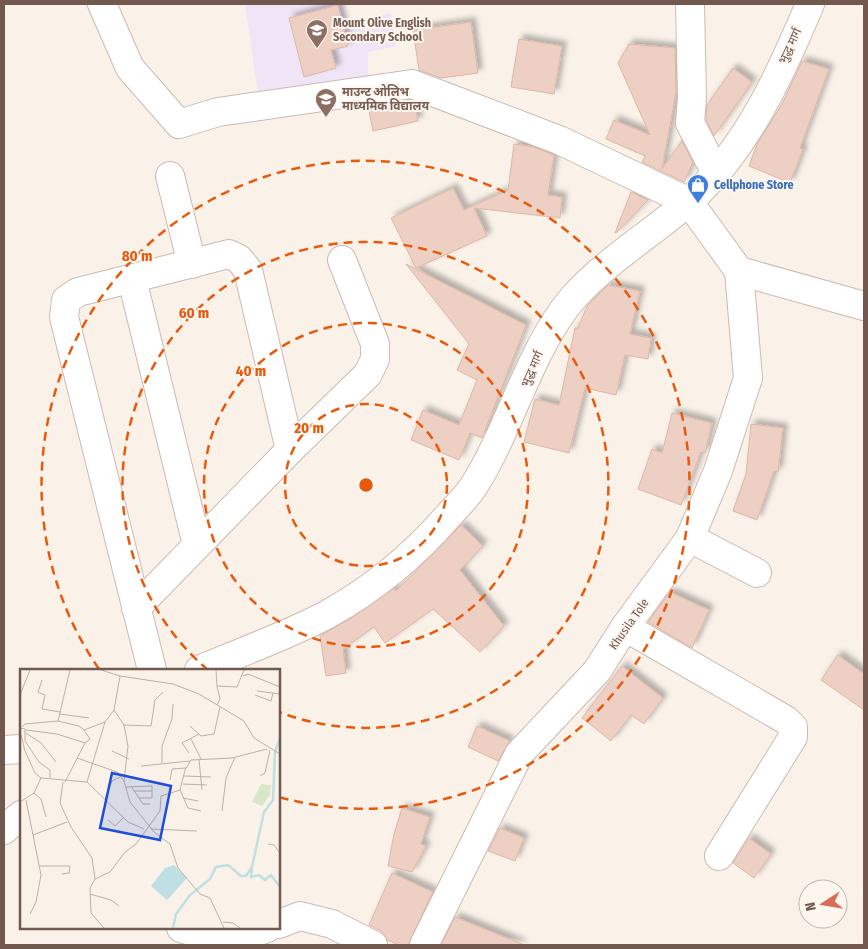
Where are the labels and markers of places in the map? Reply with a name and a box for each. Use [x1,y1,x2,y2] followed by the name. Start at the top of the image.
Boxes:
[333,16,431,44] place label: Mount Olive English Secondary School
[305,18,329,49] school or university icon: Mount Olive English Secondary School
[342,84,429,113] place label: माउन्ट ओलिभ माध्यमिक विद्यालय
[314,87,338,118] school or university icon: माउन्ट ओलिभ माध्यमिक विद्यालय
[686,173,710,204] shop icon: Cellphone Store
[714,178,794,192] place label: Cellphone Store
[357,476,375,494] centre of rings

